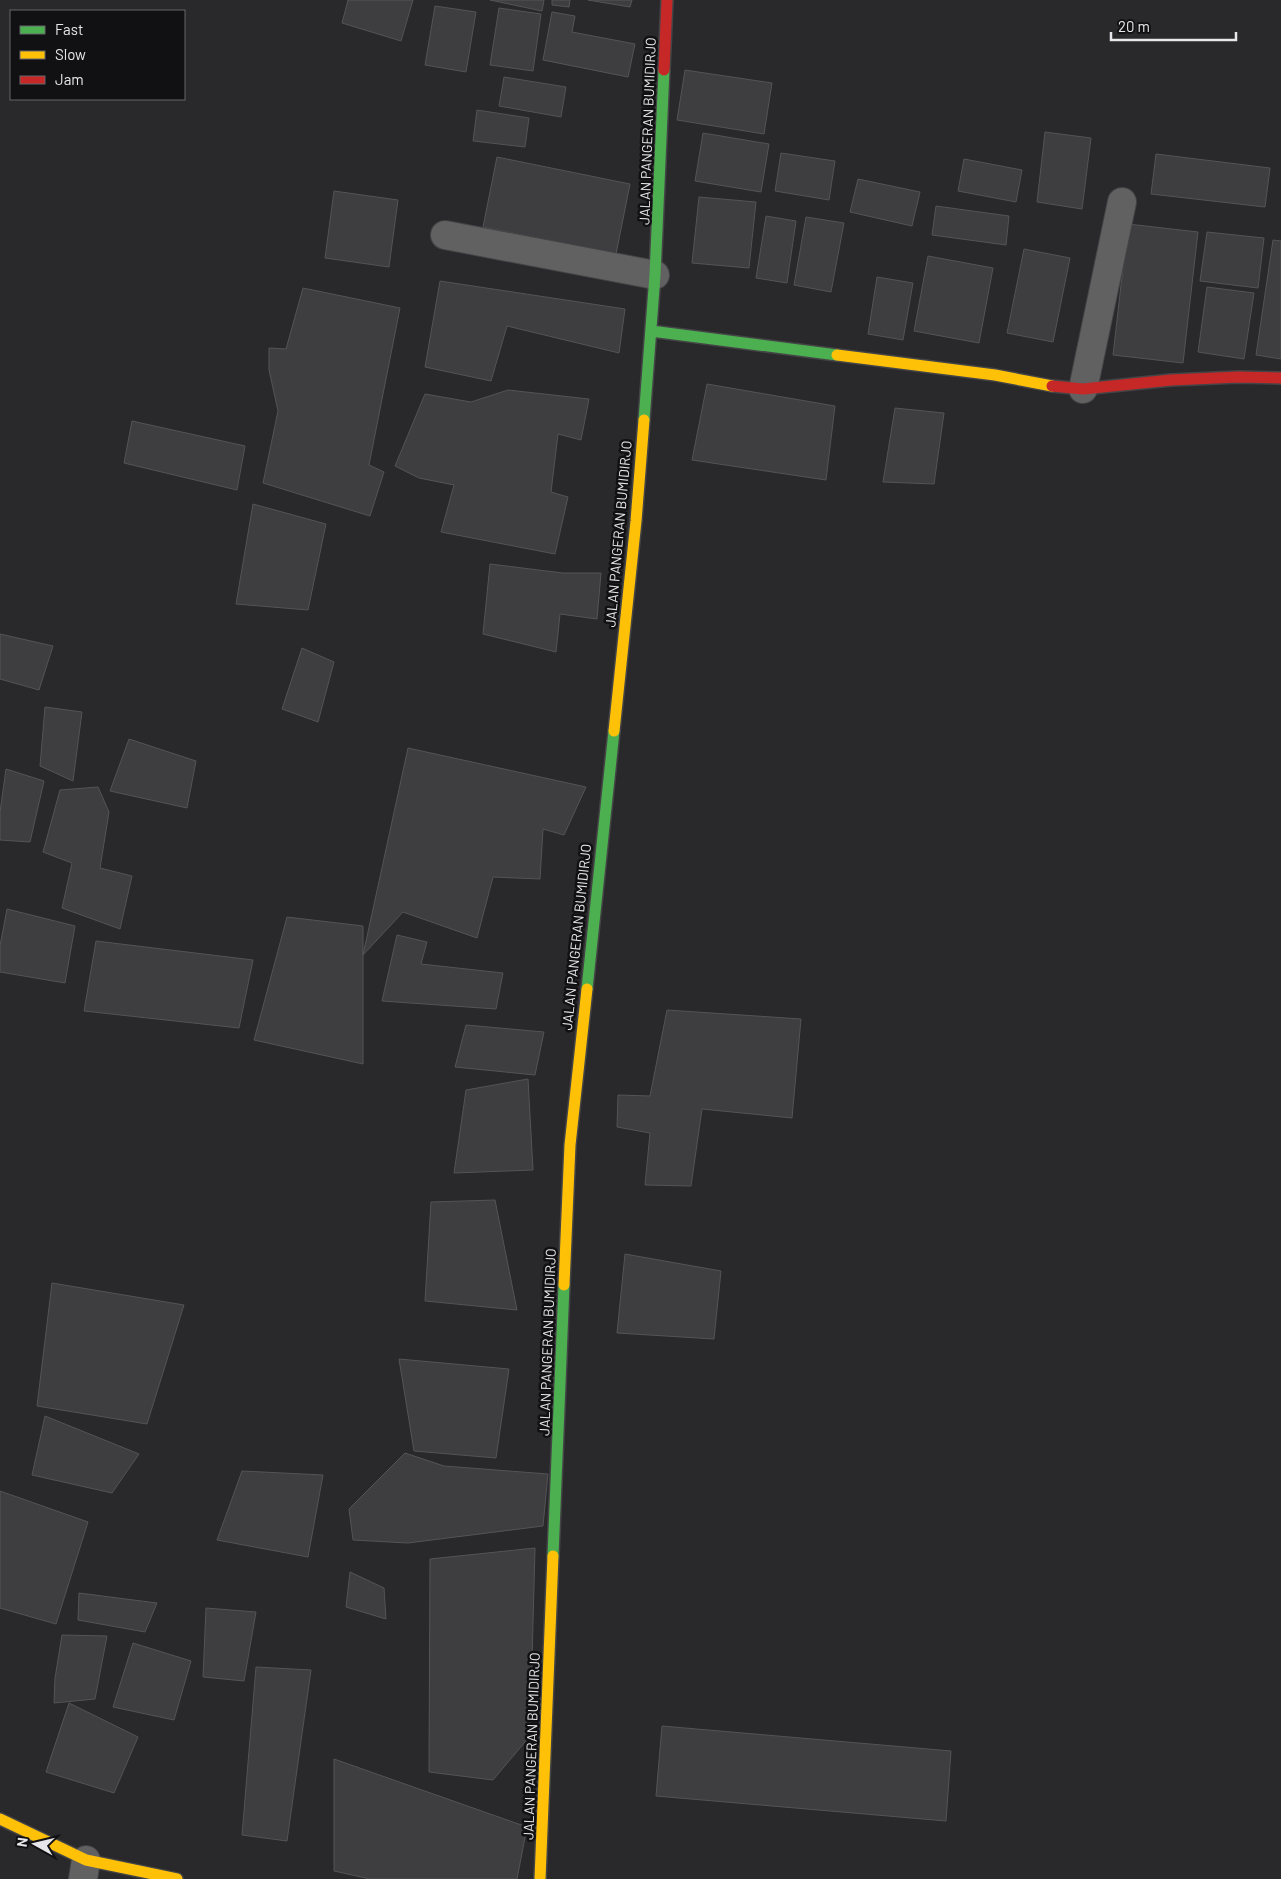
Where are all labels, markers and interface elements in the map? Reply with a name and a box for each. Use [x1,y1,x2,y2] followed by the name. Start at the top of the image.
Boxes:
[10,10,185,100] legend
[1111,10,1236,42] scale bar
[1118,17,1150,35] text: 20 m
[55,20,83,38] text: Fast
[635,37,659,225] street label: JALAN PANGERAN BUMIDIRJO
[55,45,86,63] text: Slow
[55,70,84,88] text: Jam
[601,440,635,628] street label: JALAN PANGERAN BUMIDIRJO
[558,843,594,1031] street label: JALAN PANGERAN BUMIDIRJO
[535,1248,559,1436] street label: JALAN PANGERAN BUMIDIRJO
[519,1652,543,1840] street label: JALAN PANGERAN BUMIDIRJO
[10,1819,60,1869] north arrow
[13,1836,31,1848] text: N

